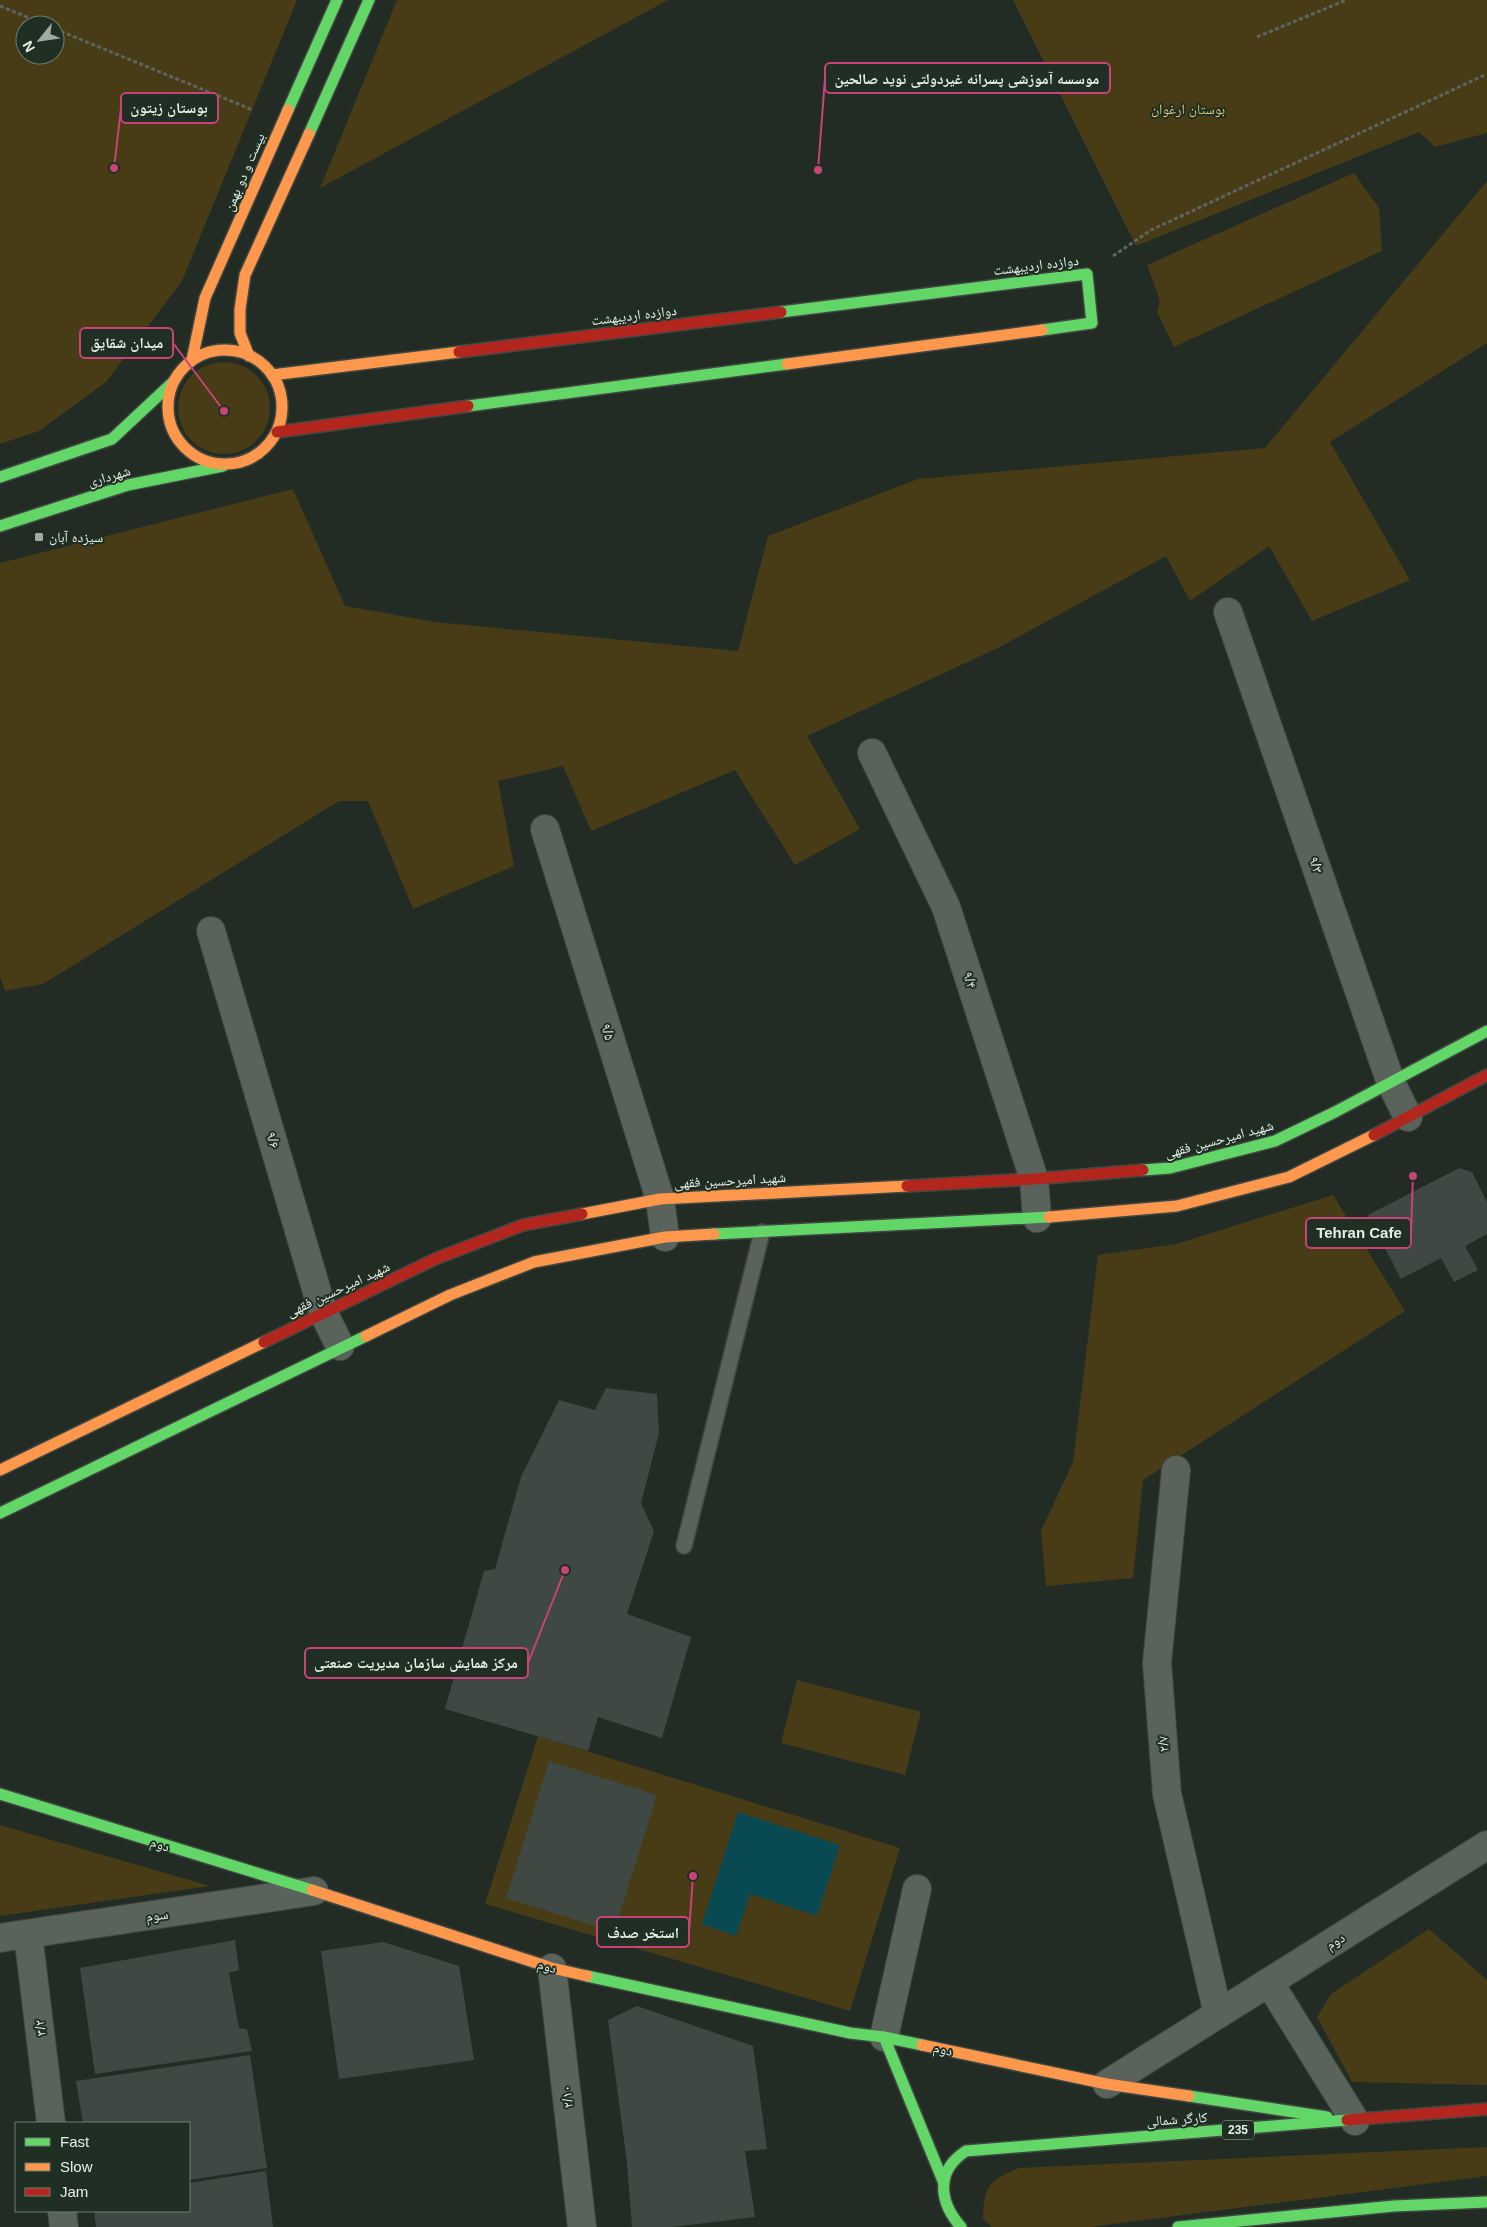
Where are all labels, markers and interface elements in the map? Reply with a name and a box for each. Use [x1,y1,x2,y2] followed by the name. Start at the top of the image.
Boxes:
[15,15,65,65] north arrow
[19,38,38,55] text: N
[825,63,1110,93] callout: موسسه آموزشی پسرانه غیردولتی نوید صالحین
[835,70,1099,88] text: موسسه آموزشی پسرانه غیردولتی نوید صالحین
[121,93,218,123] callout: بوستان زیتون
[130,99,208,117] text: بوستان زیتون
[1151,101,1225,118] park label: بوستان ارغوان
[220,130,269,214] street label: بیست و دو بهمن
[992,252,1080,279] street label: دوازده اردیبهشت
[590,302,678,329] street label: دوازده اردیبهشت
[80,328,173,358] callout: میدان شقایق
[91,334,163,352] text: میدان شقایق
[86,462,132,491] street label: شهرداری
[49,529,103,546] place label: سیزده آبان
[33,531,45,543] marker: سیزده آبان
[1306,855,1326,875] street label: ۹/۳
[960,970,980,990] street label: ۹/۴
[598,1022,618,1042] street label: ۹/۵
[1163,1117,1275,1162] street label: شهید امیرحسین فقهی
[263,1130,283,1150] street label: ۹/۶
[674,1169,786,1192] street label: شهید امیرحسین فقهی
[1306,1218,1411,1248] callout: Tehran Cafe
[1316,1224,1402,1241] text: Tehran Cafe
[284,1258,393,1321] street label: شهید امیرحسین فقهی
[305,1648,528,1678] callout: مرکز همایش سازمان مدیریت صنعتی
[314,1654,518,1672] text: مرکز همایش سازمان مدیریت صنعتی
[1154,1735,1172,1753] street label: ۲/۷
[148,1834,172,1856] street label: دوم
[145,1906,170,1926] street label: سوم
[597,1917,689,1947] callout: استخر صدف
[607,1924,679,1941] text: استخر صدف
[1323,1929,1349,1955] street label: دوم
[535,1956,559,1978] street label: دوم
[31,2019,49,2037] street label: ۳/۲
[932,2039,954,2061] street label: دوم
[558,2085,576,2109] street label: ۲/۱۰
[1146,2109,1208,2130] street label: کارگر شمالی
[1222,2120,1254,2140] road number: 235
[15,2122,190,2212] legend
[60,2133,90,2150] text: Fast
[60,2158,93,2175] text: Slow
[60,2183,88,2200] text: Jam

